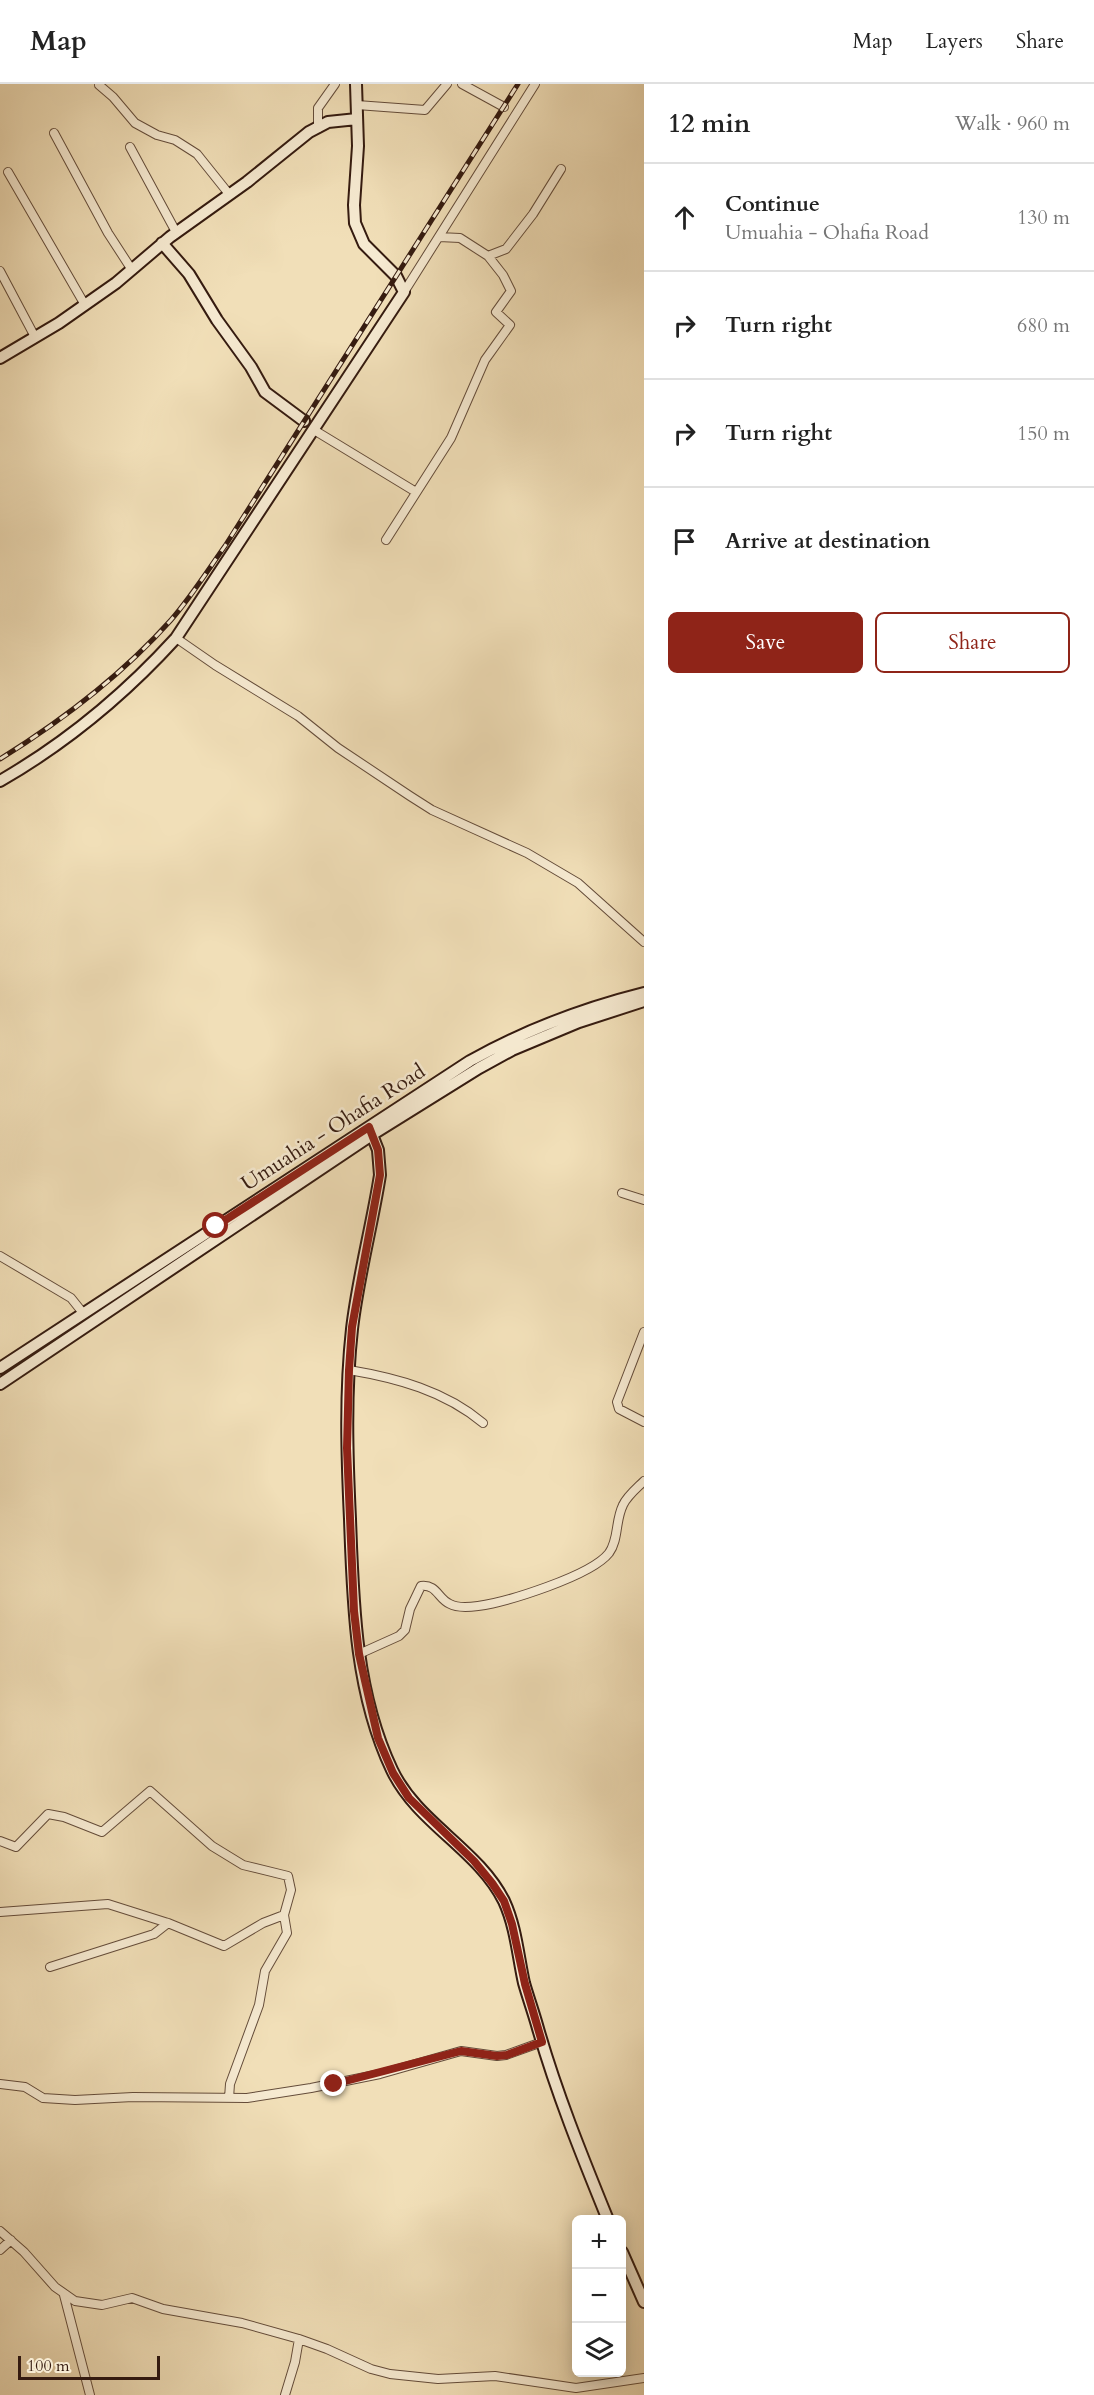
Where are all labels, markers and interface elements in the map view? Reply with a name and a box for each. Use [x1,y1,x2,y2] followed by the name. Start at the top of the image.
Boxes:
[30,22,87,60] text: Map
[853,27,893,56] text: Map
[926,27,983,56] text: Layers
[1016,27,1064,56] text: Share
[668,106,751,141] text: 12 min
[955,110,1070,137] text: Walk · 960 m
[725,189,820,219] text: Continue
[668,201,701,234] icon: ahead
[1017,204,1070,231] text: 130 m
[725,219,929,246] text: Umuahia - Ohafia Road
[668,309,701,342] icon: right
[725,310,832,340] text: Turn right
[1017,312,1070,339] text: 680 m
[668,417,701,450] icon: right
[725,418,832,448] text: Turn right
[1017,420,1070,447] text: 150 m
[668,525,701,558] icon: arrive
[725,526,930,556] text: Arrive at destination
[668,612,863,673] button: Save
[875,612,1070,673] button: Share
[236,1057,431,1198] street label: Umuahia - Ohafia Road
[202,1212,228,1238] route start
[320,2070,346,2096] route end
[572,2215,626,2377] map controls
[572,2215,626,2269] button: +
[572,2269,626,2323] button: −
[572,2323,626,2377] button: layers
[18,2353,160,2380] scale bar
[27,2355,69,2377] text: 100 m

